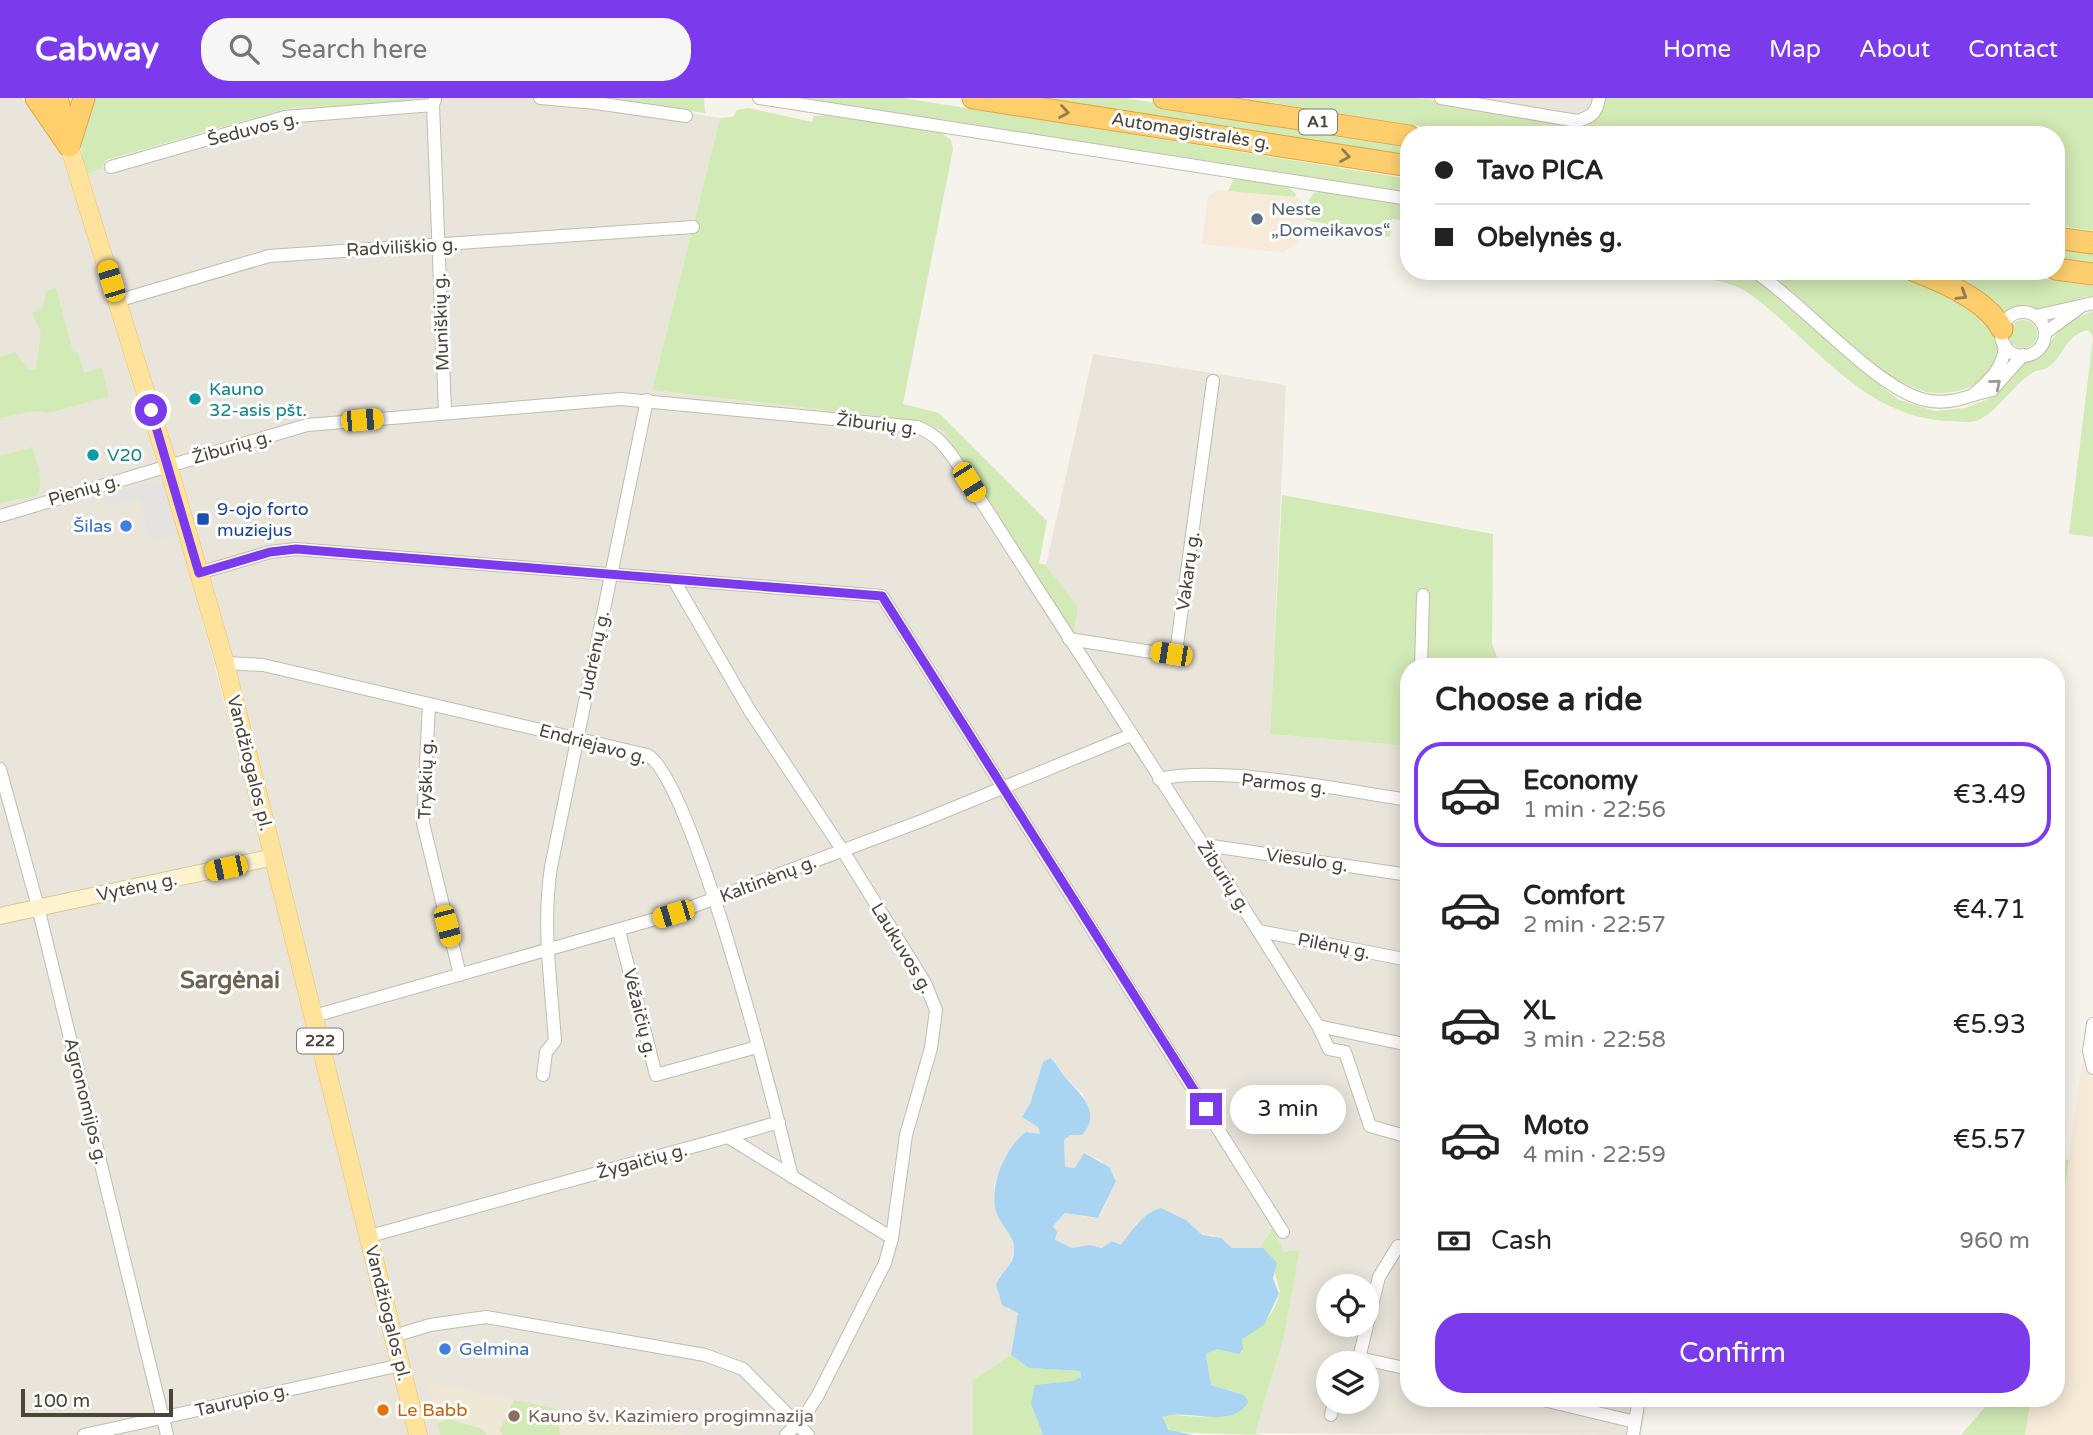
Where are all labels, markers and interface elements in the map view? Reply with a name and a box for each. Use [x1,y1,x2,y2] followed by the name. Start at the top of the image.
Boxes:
[201,18,691,81] search box
[35,30,159,69] text: Cabway
[225,30,263,68] icon: search
[281,34,427,65] text: Search here
[1663,35,1731,64] text: Home
[1769,35,1821,64] text: Map
[1859,35,1930,64] text: About
[1968,35,2058,64] text: Contact
[1059,104,1070,119] one-way arrow
[205,107,301,151] street label: Šeduvos g.
[1110,108,1272,154] street label: Automagistralės g.
[1299,110,1337,134] road number: A1
[1339,148,1351,163] one-way arrow
[1477,155,1604,186] text: Tavo PICA
[1271,198,1391,241] place label: Neste „Domeikavos“
[1249,211,1265,227] marker: Neste „Domeikavos“
[1477,222,1622,253] text: Obelynės g.
[346,233,458,261] street label: Radviliškio g.
[95,258,128,304] car
[428,273,454,371] street label: Muniškių g.
[1955,287,1968,300] one-way arrow
[209,378,307,421] place label: Kauno 32-asis pšt.
[1988,380,2001,393] one-way arrow
[187,391,203,407] marker: Kauno 32-asis pšt.
[135,394,167,426] route start
[341,408,384,432] car
[835,408,919,440] street label: Žiburių g.
[190,425,274,469] street label: Žiburių g.
[107,444,142,466] place label: V20
[85,447,101,463] marker: V20
[949,459,990,505] car
[46,469,122,511] street label: Pienių g.
[217,498,309,541] place label: 9-ojo forto muziejus
[195,511,211,527] marker: 9-ojo forto muziejus
[73,515,112,537] place label: Šilas
[118,518,134,534] marker: Šilas
[1172,530,1204,612] street label: Vakarų g.
[574,609,614,701] street label: Judrėnų g.
[1149,640,1194,668] car
[1435,681,1642,719] text: Choose a ride
[223,693,277,833] street label: Vandžiogalos pl.
[537,719,649,769] street label: Endriejavo g.
[414,738,438,820] street label: Tryškių g.
[1439,763,1502,826] icon: car
[1523,765,1638,796] text: Economy
[1240,769,1328,799] street label: Parmos g.
[1953,779,2026,810] text: €3.49
[1523,796,1666,824] text: 1 min · 22:56
[1193,837,1255,917] street label: Žiburių g.
[1265,843,1349,877] street label: Viesulo g.
[717,850,819,908] street label: Kaltinėnų g.
[204,853,249,883] car
[95,868,179,906] street label: Vytėnų g.
[1439,878,1502,941] icon: car
[1523,880,1625,911] text: Comfort
[1953,894,2026,925] text: €4.71
[650,898,697,930] car
[866,899,938,997] street label: Laukuvos g.
[432,903,463,949] car
[1523,911,1666,939] text: 2 min · 22:57
[1296,928,1372,964] street label: Pilėnų g.
[180,966,280,995] district label: Sargėnai
[618,966,662,1060] street label: Vėžaičių g.
[1439,993,1502,1056] icon: car
[1523,995,1555,1026] text: XL
[1953,1009,2026,1040] text: €5.93
[1523,1026,1666,1054] text: 3 min · 22:58
[297,1029,343,1054] road number: 222
[60,1035,112,1167] street label: Agronomijos g.
[1230,1084,1346,1134] callout: 3 min
[1190,1093,1222,1125] route end
[1257,1095,1319,1123] text: 3 min
[1439,1108,1502,1171] icon: car
[1523,1110,1589,1141] text: Moto
[1953,1124,2026,1155] text: €5.57
[594,1138,690,1184] street label: Žygaičių g.
[1523,1141,1666,1169] text: 4 min · 22:59
[1435,1222,1473,1260] icon: cash
[1491,1225,1552,1256] text: Cash
[1960,1227,2030,1255] text: 960 m
[361,1243,415,1383] street label: Vandžiogalos pl.
[1316,1274,1379,1414] map controls
[1316,1274,1379,1337] button: locate
[1435,1313,2030,1393] button: Confirm
[459,1338,529,1360] place label: Gelmina
[437,1341,453,1357] marker: Gelmina
[1316,1351,1379,1414] button: layers
[193,1378,291,1422] street label: Taurupio g.
[21,1386,173,1418] scale bar
[32,1390,90,1412] text: 100 m
[397,1399,468,1421] place label: Le Babb
[375,1402,391,1418] marker: Le Babb
[528,1405,814,1427] place label: Kauno šv. Kazimiero progimnazija
[506,1408,522,1424] marker: Kauno šv. Kazimiero progimnazija

